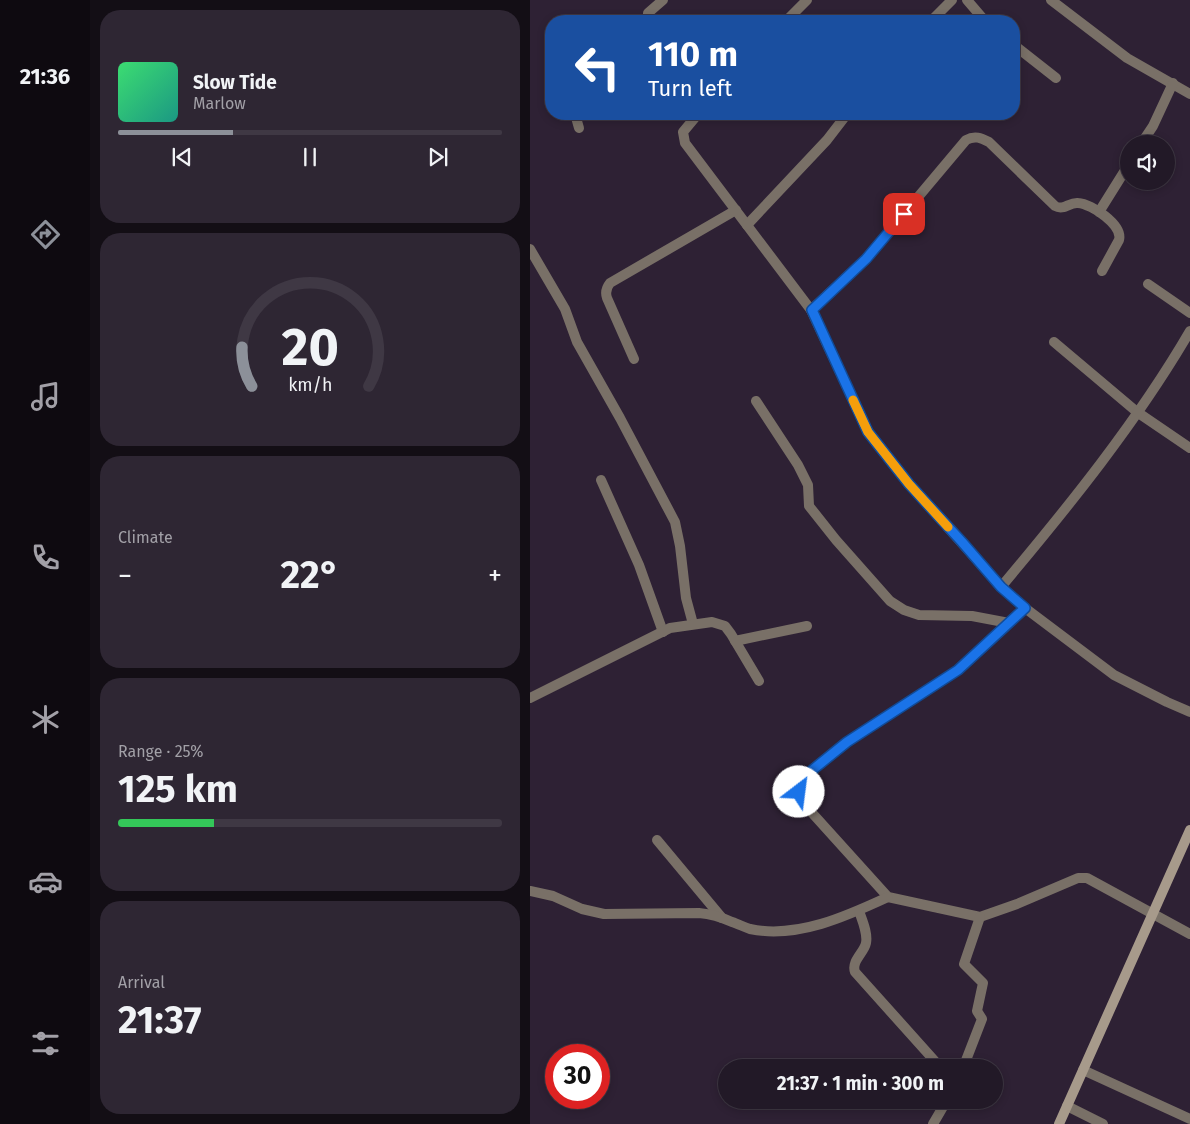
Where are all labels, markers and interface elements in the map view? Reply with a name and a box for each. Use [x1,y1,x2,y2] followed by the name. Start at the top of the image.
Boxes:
[648,33,738,75] text: 110 m
[565,35,630,100] icon: left
[20,63,70,90] text: 21:36
[193,71,277,94] text: Slow Tide
[648,75,732,102] text: Turn left
[193,94,246,113] text: Marlow
[1120,135,1175,190] map controls
[1120,135,1175,190] button: sound
[168,143,196,171] icon: previous
[296,143,324,171] icon: pause
[424,143,452,171] icon: next
[883,193,925,235] pin
[890,200,918,228] icon: arrive
[28,217,63,252] icon: directions
[281,316,339,379] text: 20
[288,374,332,396] text: km/h
[28,379,63,414] icon: music
[118,528,173,547] text: Climate
[28,540,63,575] icon: phone
[280,552,340,598] text: 22°
[118,559,132,592] text: −
[488,559,502,592] text: +
[28,702,63,737] icon: climate
[118,742,204,761] text: Range · 25%
[772,765,824,817] position arrow
[118,766,238,812] text: 125 km
[28,864,63,899] icon: car
[118,973,165,992] text: Arrival
[118,997,202,1043] text: 21:37
[28,1026,63,1061] icon: filters
[545,1044,610,1109] speed limit sign: 30
[777,1072,944,1095] text: 21:37 · 1 min · 300 m

